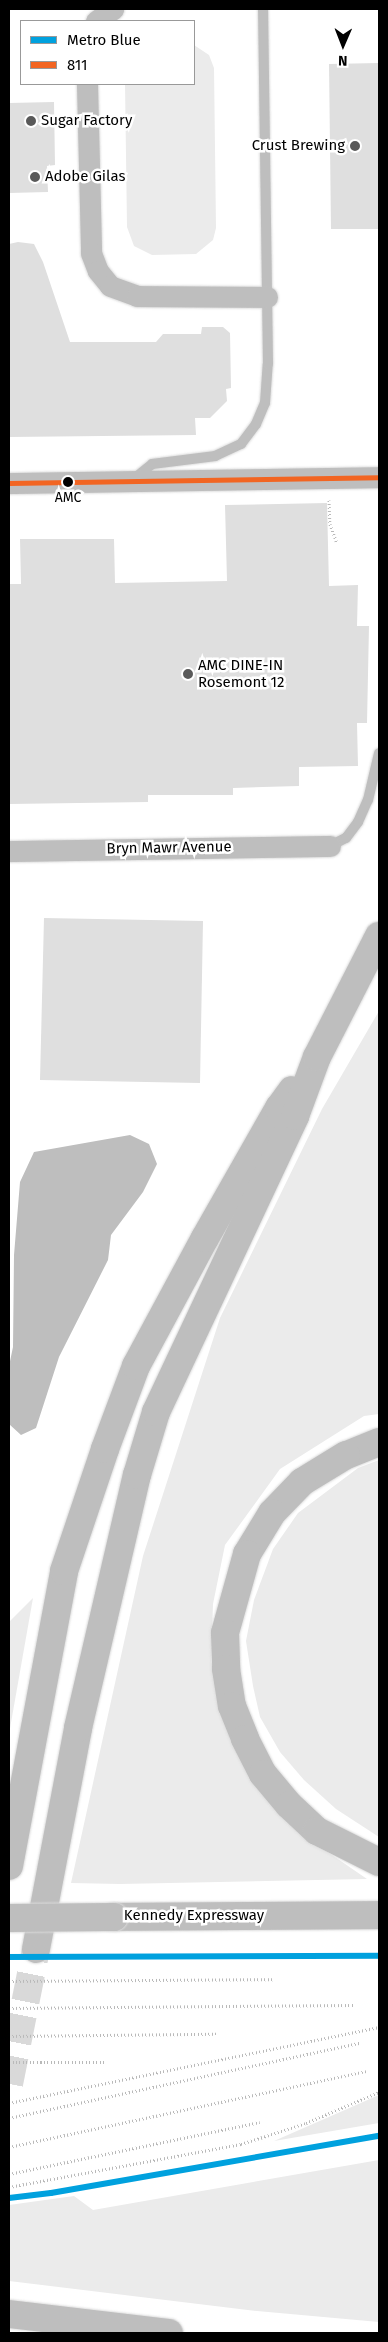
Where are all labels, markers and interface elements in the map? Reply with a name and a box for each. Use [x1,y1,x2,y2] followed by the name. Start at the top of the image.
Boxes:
[20,20,195,85] legend
[318,20,368,70] north arrow
[67,31,141,49] text: Metro Blue
[338,52,348,69] text: N
[67,56,88,74] text: 811
[41,112,132,130] place label: Sugar Factory
[25,115,37,127] marker: Sugar Factory
[252,137,345,155] place label: Crust Brewing
[349,140,361,152] marker: Crust Brewing
[45,168,125,186] place label: Adobe Gilas
[29,171,41,183] marker: Adobe Gilas
[63,477,73,487] marker: AMC
[55,490,81,506] place label: AMC
[198,656,285,691] place label: AMC DINE-IN Rosemont 12
[182,668,194,680] marker: AMC DINE-IN Rosemont 12
[106,838,232,858] street label: Bryn Mawr Avenue
[124,1907,264,1925] street label: Kennedy Expressway

